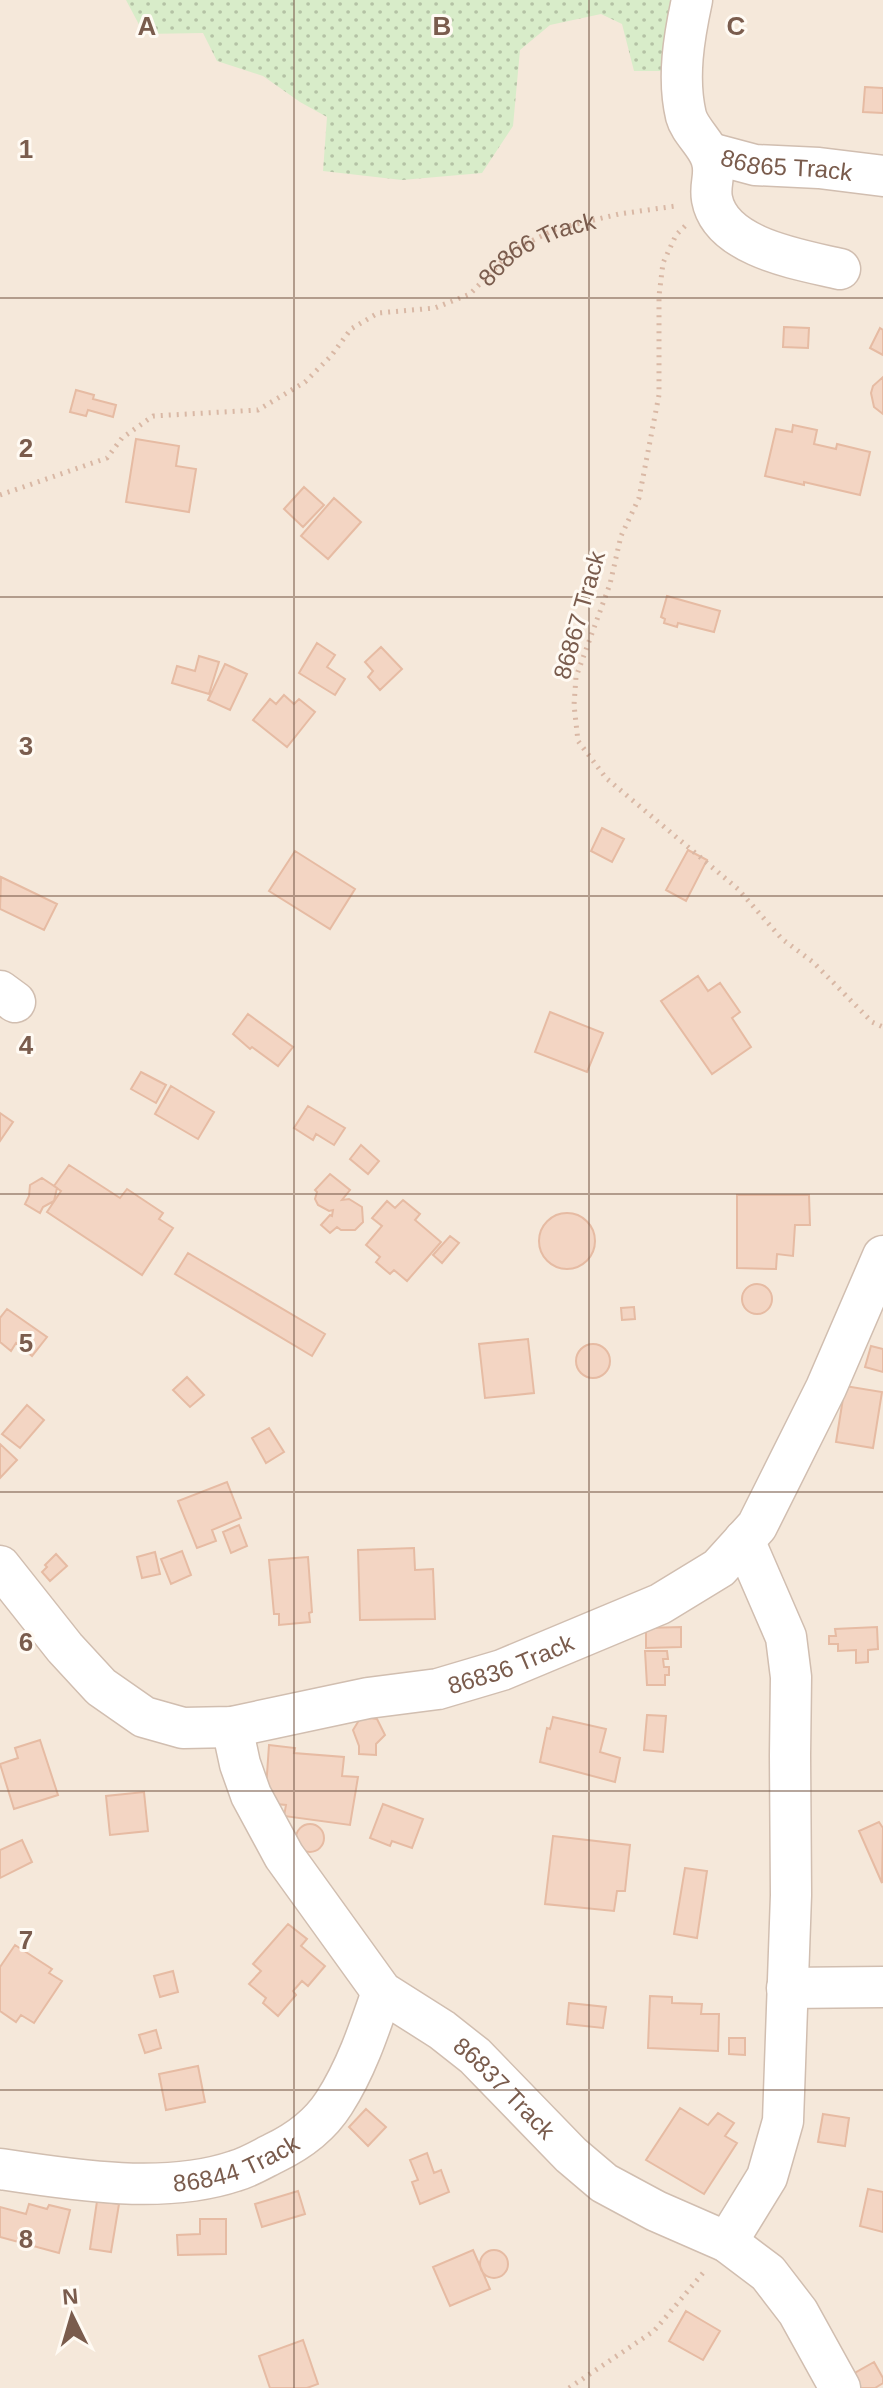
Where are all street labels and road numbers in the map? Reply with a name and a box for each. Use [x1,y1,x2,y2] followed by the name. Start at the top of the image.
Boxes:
[718,143,855,186] street label: 86865 Track
[472,206,599,291] street label: 86866 Track
[548,547,610,682] street label: 86867 Track
[444,1628,578,1699] street label: 86836 Track
[449,2031,561,2145] street label: 86837 Track
[172,2128,305,2196] street label: 86844 Track

